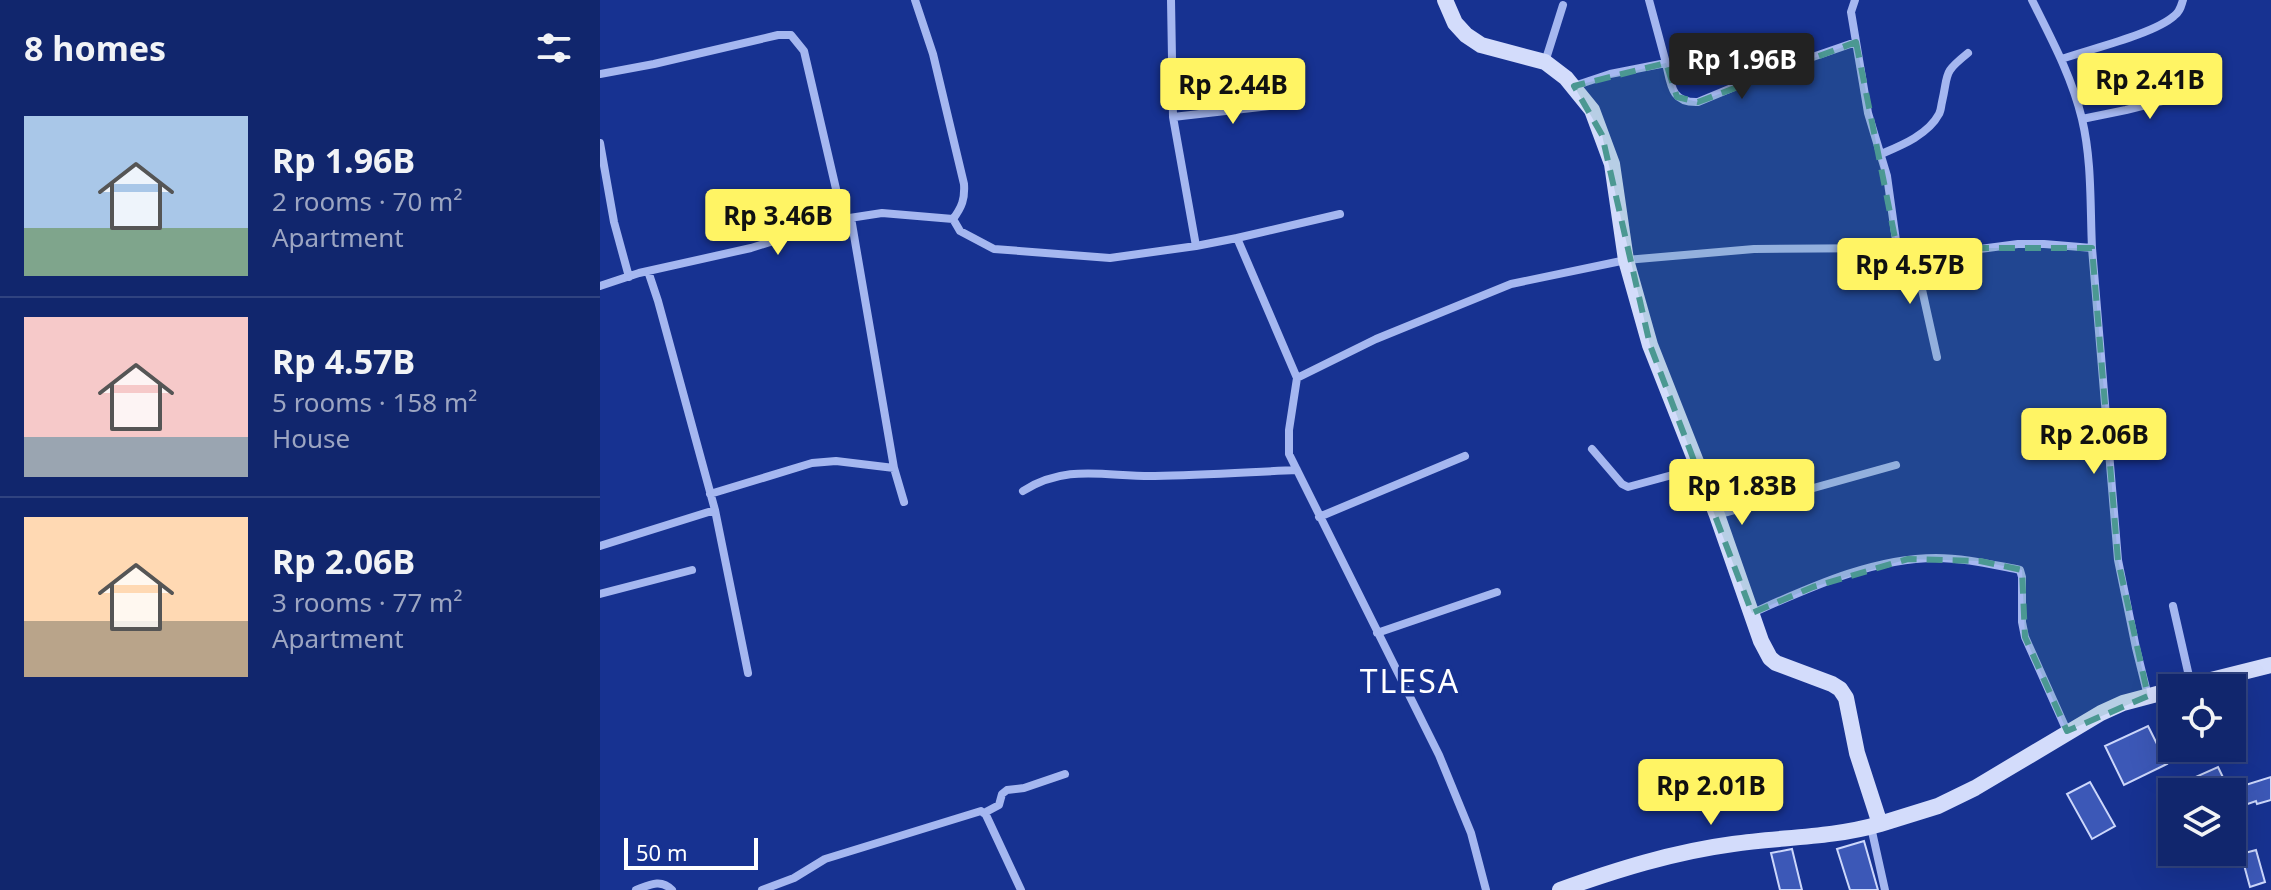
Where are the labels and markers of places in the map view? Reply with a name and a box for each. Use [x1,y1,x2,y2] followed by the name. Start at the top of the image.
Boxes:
[1659,33,1825,101] pin: Rp 1.96B
[2067,53,2233,121] pin: Rp 2.41B
[1150,58,1316,126] pin: Rp 2.44B
[695,189,861,257] pin: Rp 3.46B
[1827,238,1993,306] pin: Rp 4.57B
[2011,408,2177,476] pin: Rp 2.06B
[1659,459,1825,527] pin: Rp 1.83B
[1628,759,1794,827] pin: Rp 2.01B

